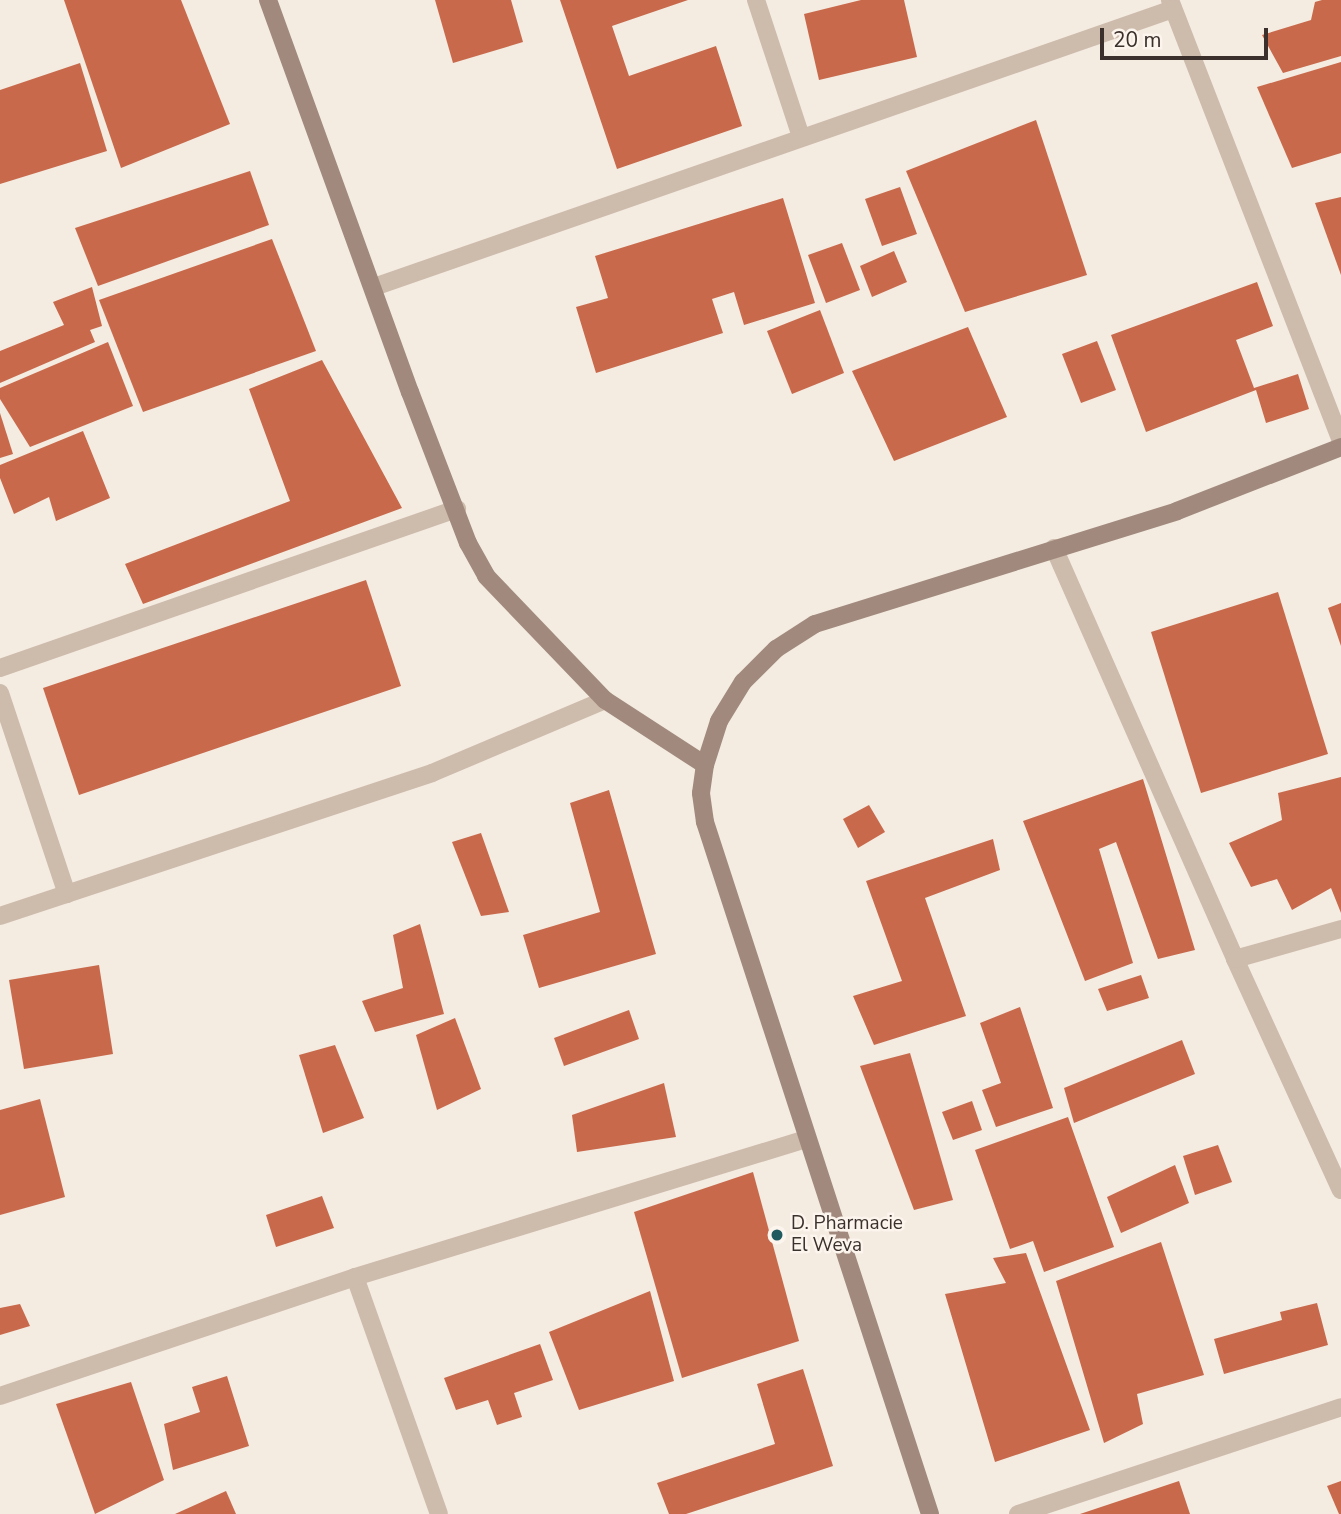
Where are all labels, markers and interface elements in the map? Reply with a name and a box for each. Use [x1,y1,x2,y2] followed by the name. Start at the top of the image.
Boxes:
[1103,14,1271,58] scale bar
[1113,26,1162,54] text: 20 m
[791,1213,903,1257] place label: D. Pharmacie El Weva
[769,1227,785,1243] marker: D. Pharmacie El Weva

